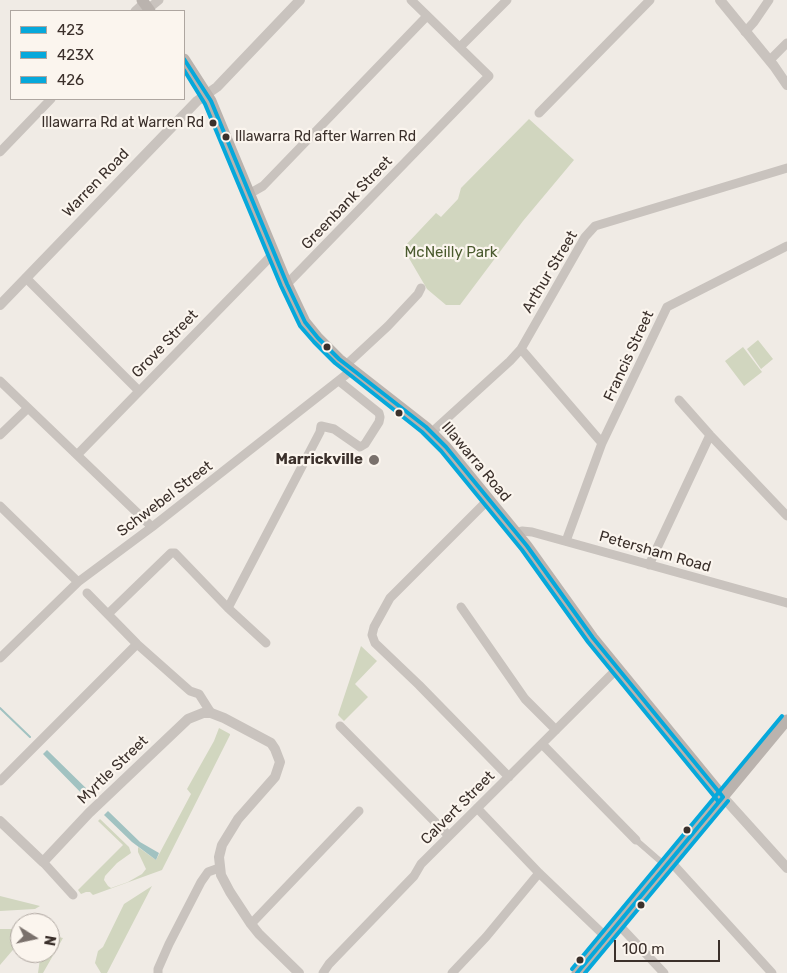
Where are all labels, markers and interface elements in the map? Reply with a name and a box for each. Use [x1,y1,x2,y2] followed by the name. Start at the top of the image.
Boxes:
[10,10,185,100] legend
[57,21,84,39] text: 423
[57,46,94,64] text: 423X
[57,71,84,89] text: 426
[42,115,204,131] place label: Illawarra Rd at Warren Rd
[208,118,218,128] marker: Illawarra Rd at Warren Rd
[235,129,416,145] place label: Illawarra Rd after Warren Rd
[221,132,231,142] marker: Illawarra Rd after Warren Rd
[59,145,133,221] street label: Warren Road
[298,153,396,253] street label: Greenbank Street
[518,228,582,316] street label: Arthur Street
[404,244,498,262] park label: McNeilly Park
[128,306,202,382] street label: Grove Street
[600,308,658,404] street label: Francis Street
[322,342,332,352] unlabelled marker
[394,408,404,418] unlabelled marker
[437,418,515,506] street label: Illawarra Road
[275,451,363,469] place label: Marrickville
[367,453,381,467] marker: Marrickville
[114,457,216,541] street label: Schwebel Street
[597,527,713,577] street label: Petersham Road
[74,732,152,808] street label: Myrtle Street
[417,767,499,849] street label: Calvert Street
[682,825,692,835] unlabelled marker
[636,900,646,910] unlabelled marker
[10,913,60,963] north arrow
[617,930,723,962] scale bar
[40,934,59,947] text: N
[622,940,664,958] text: 100 m
[575,955,585,965] unlabelled marker

